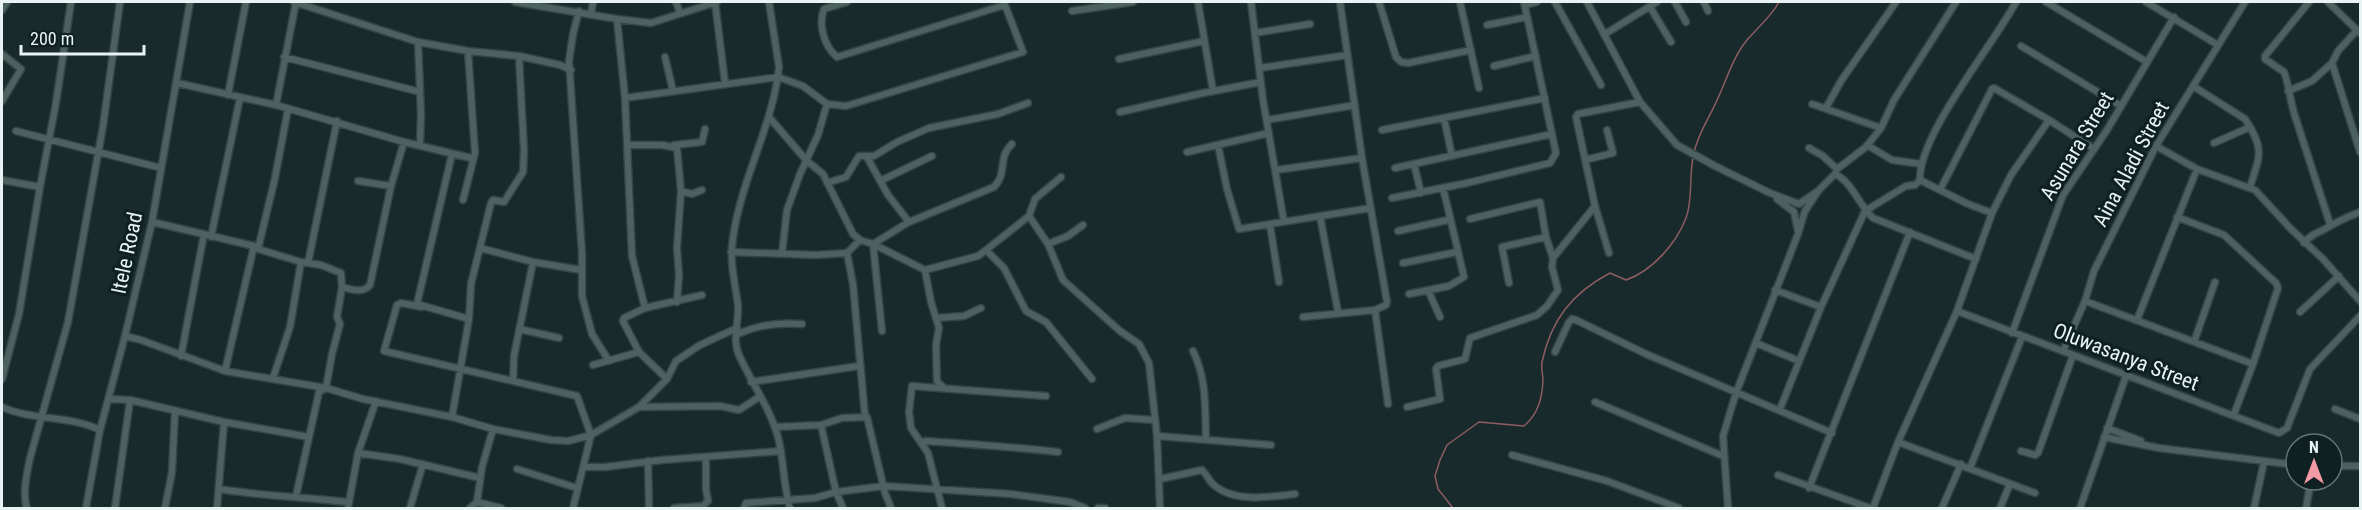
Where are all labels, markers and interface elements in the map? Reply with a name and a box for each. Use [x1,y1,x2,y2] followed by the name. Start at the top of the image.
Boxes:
[21,18,144,56] scale bar
[30,28,74,49] text: 200 m
[2035,87,2119,205] street label: Asunara Street
[2088,97,2174,231] street label: Aina Aladi Street
[107,210,147,296] street label: Itele Road
[2050,318,2202,396] street label: Oluwasanya Street
[2284,432,2344,492] north arrow
[2309,438,2319,457] text: N

